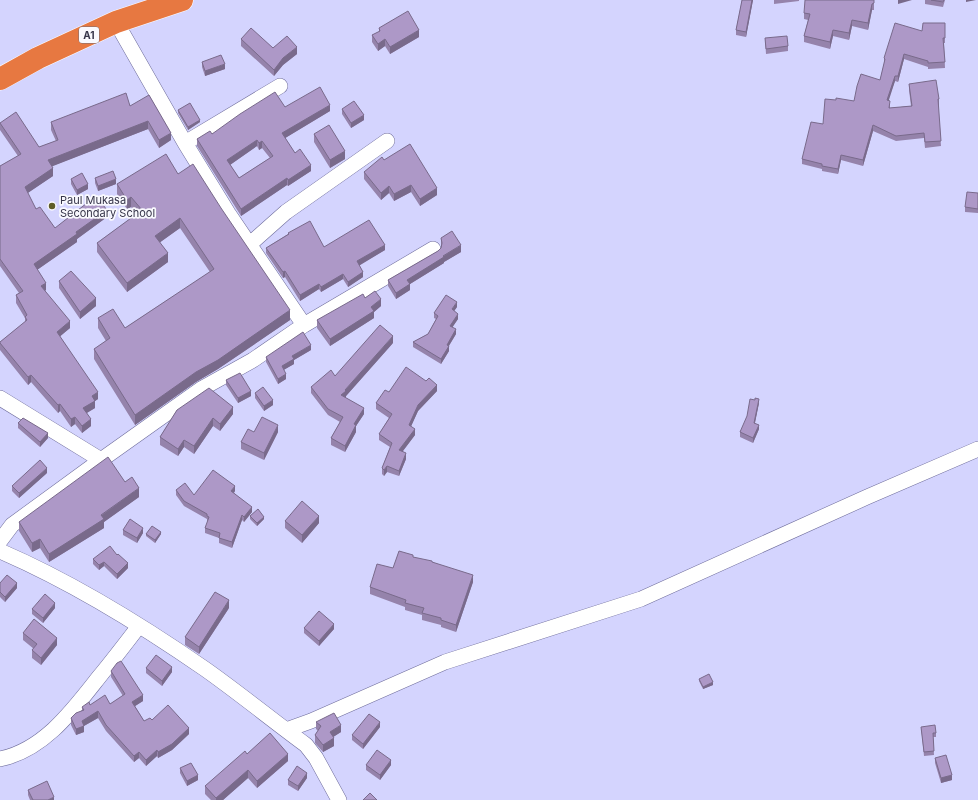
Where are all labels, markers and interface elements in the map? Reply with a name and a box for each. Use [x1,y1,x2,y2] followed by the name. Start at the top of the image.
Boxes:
[79,27,99,43] road number: A1
[60,193,155,220] place label: Paul Mukasa Secondary School
[47,201,57,211] marker: Paul Mukasa Secondary School

